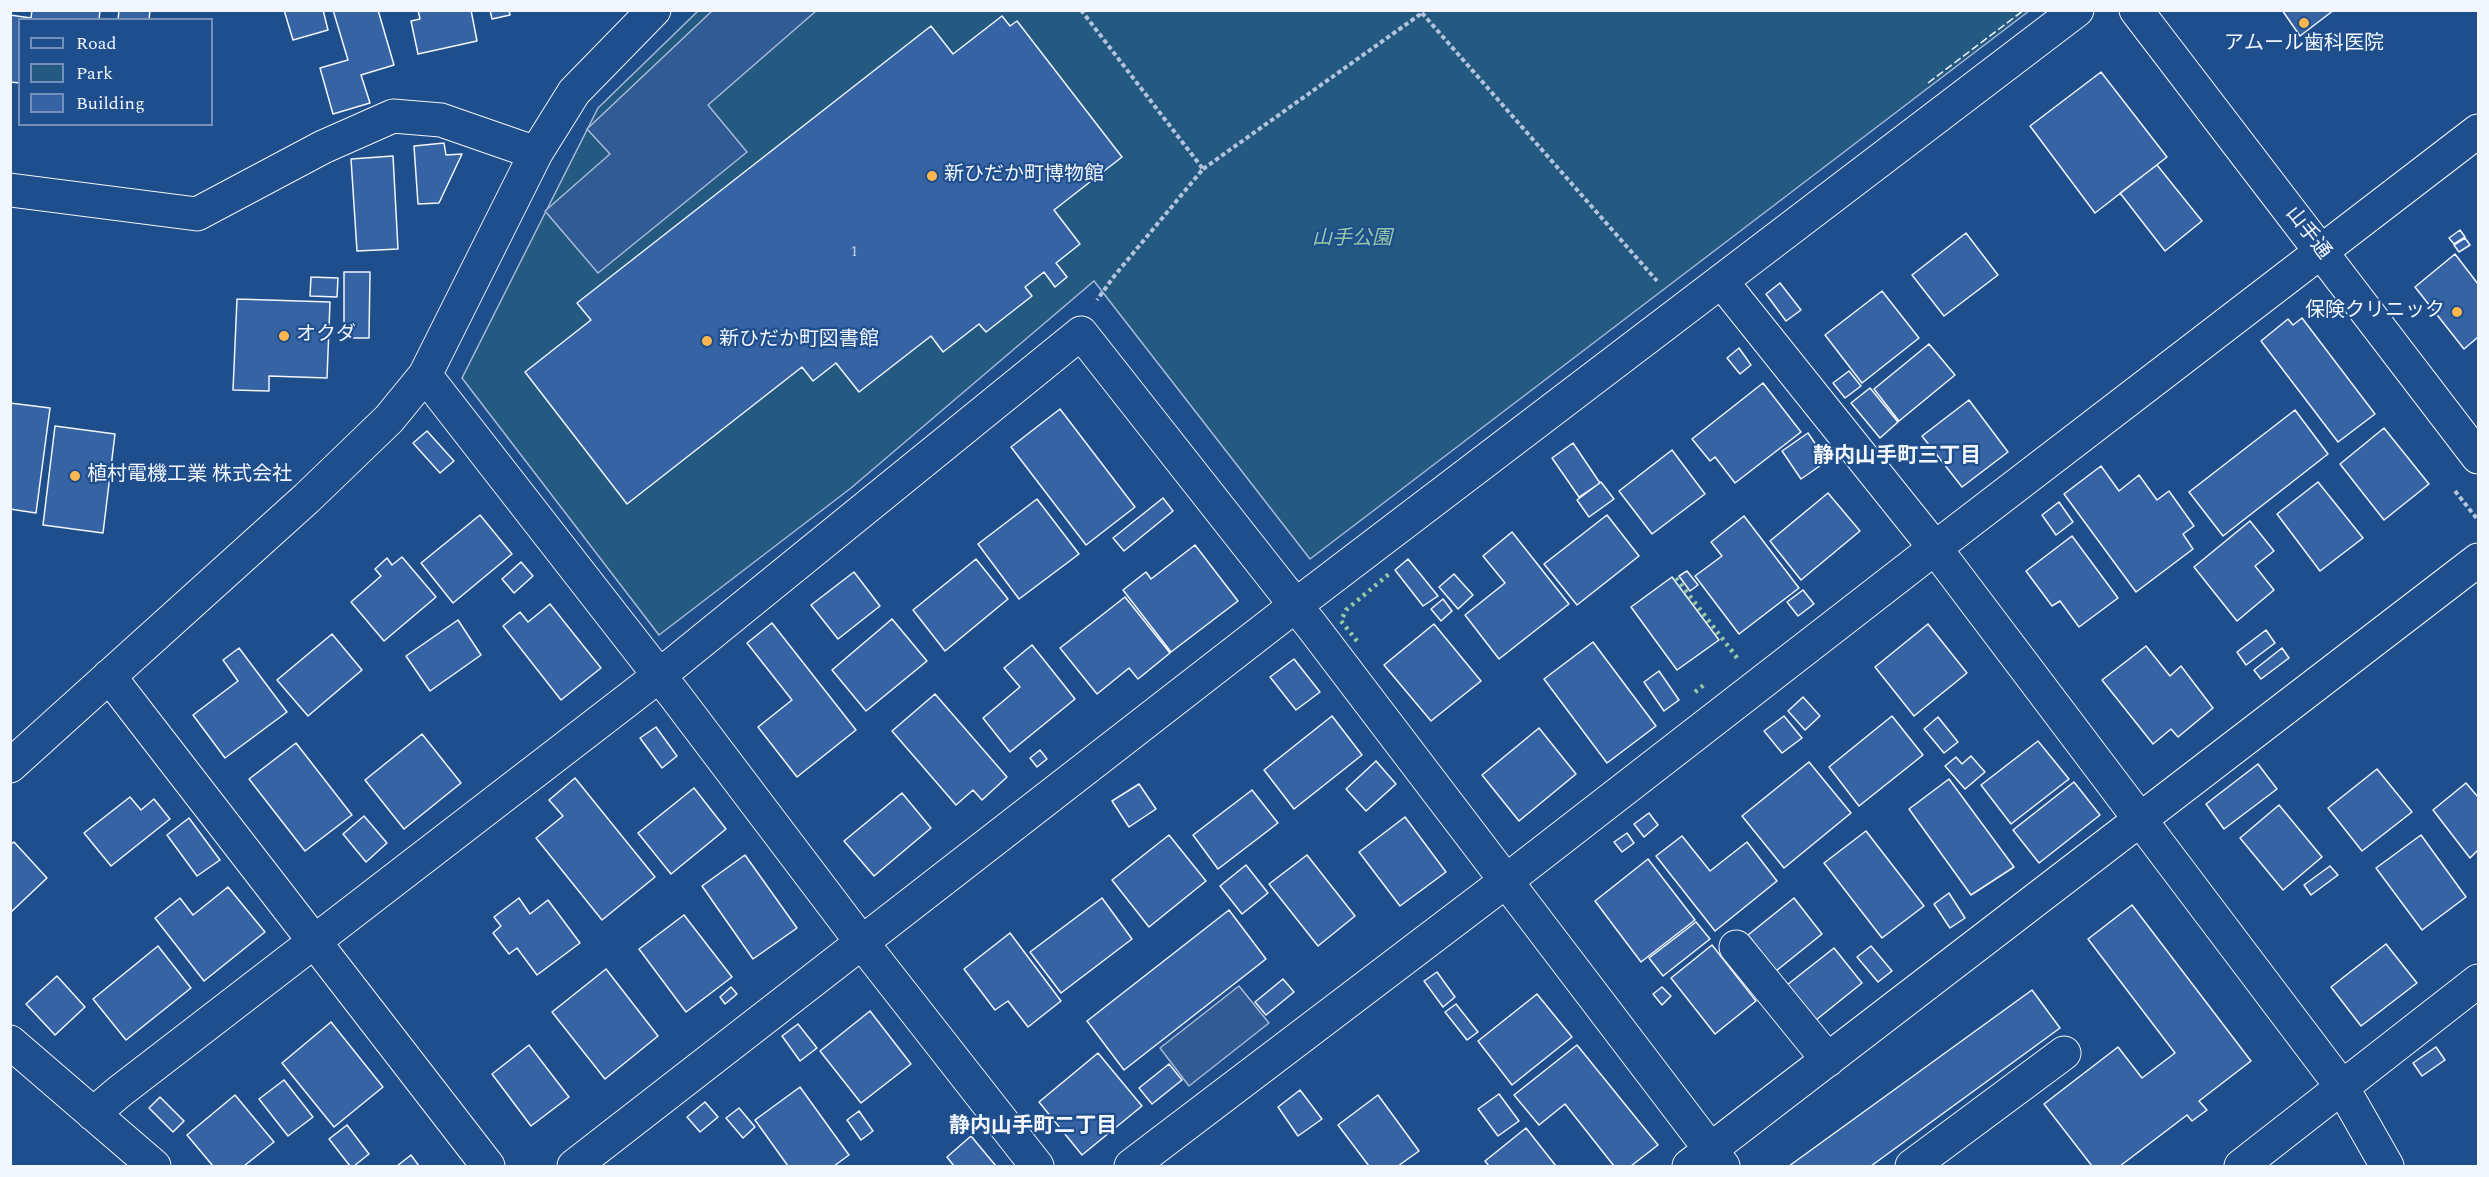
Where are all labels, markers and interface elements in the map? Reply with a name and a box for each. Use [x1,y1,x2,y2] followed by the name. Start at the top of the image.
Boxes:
[2297,16,2311,30] marker: アムール歯科医院
[18,18,213,126] legend
[76,30,117,57] text: Road
[2224,33,2384,57] place label: アムール歯科医院
[76,60,113,87] text: Park
[76,90,145,117] text: Building
[944,164,1104,188] place label: 新ひだか町博物館
[925,169,939,183] marker: 新ひだか町博物館
[2279,203,2335,265] street label: 山手通
[1312,228,1392,252] park label: 山手公園
[850,243,858,263] house number: 1
[2305,300,2445,324] place label: 保険クリニック
[2450,305,2464,319] marker: 保険クリニック
[296,324,356,348] place label: オクダ
[277,329,291,343] marker: オクダ
[719,329,879,353] place label: 新ひだか町図書館
[700,334,714,348] marker: 新ひだか町図書館
[1813,445,1981,471] district label: 静内山手町三丁目
[87,464,292,488] place label: 植村電機工業 株式会社
[68,469,82,483] marker: 植村電機工業 株式会社
[949,1115,1117,1141] district label: 静内山手町二丁目

